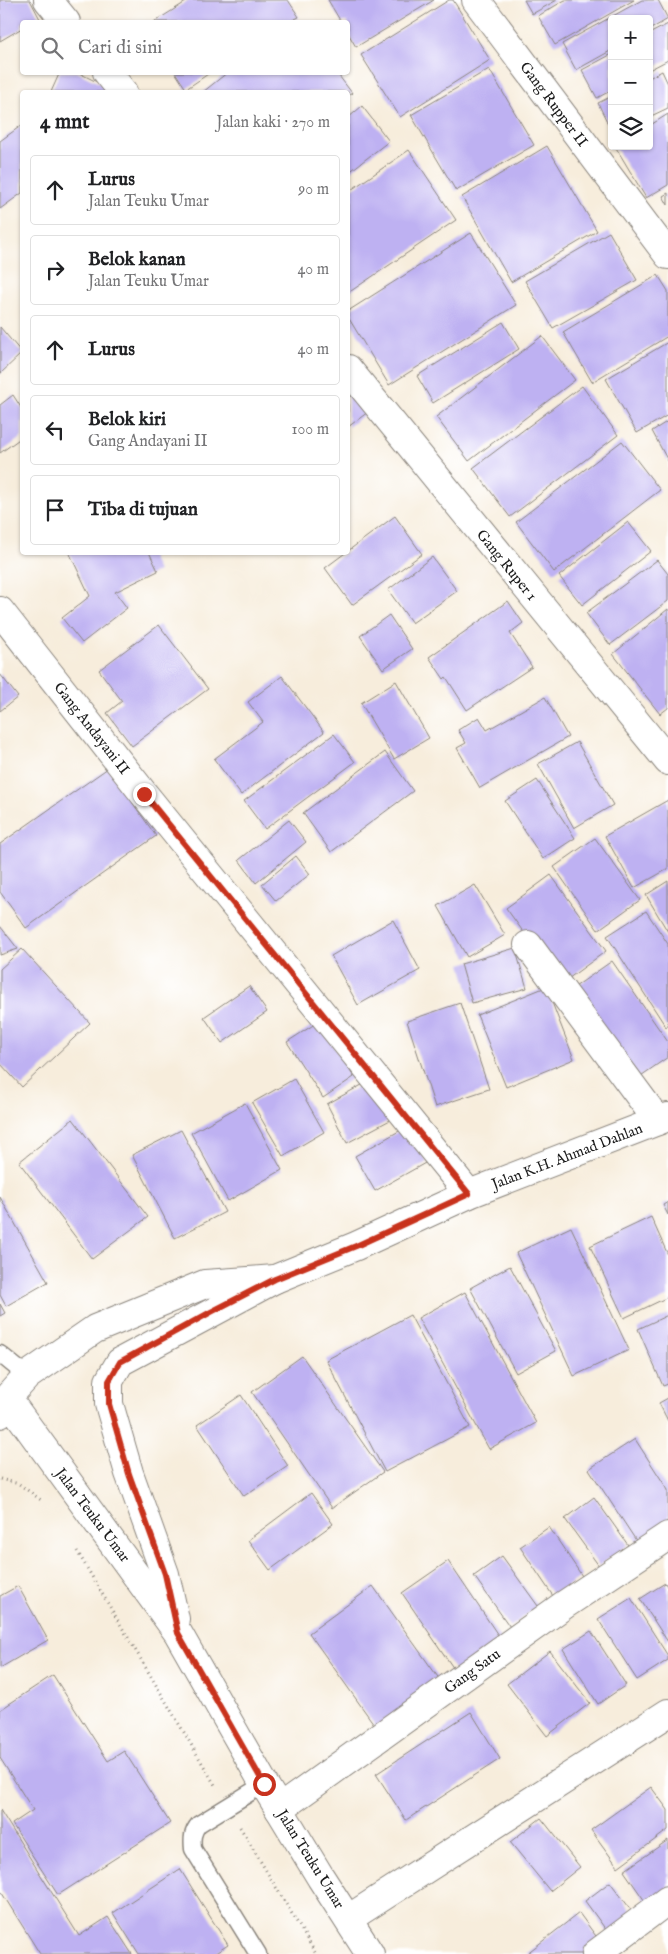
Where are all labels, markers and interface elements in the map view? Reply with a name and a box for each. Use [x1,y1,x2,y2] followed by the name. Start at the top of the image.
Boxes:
[608,15,653,150] map controls
[608,15,653,60] button: +
[20,20,350,75] search box
[38,34,66,62] icon: search
[78,36,162,60] text: Cari di sini
[515,58,592,151] street label: Gang Rupper II
[608,60,653,105] button: −
[608,105,653,150] button: layers
[40,109,89,136] text: 4 mnt
[216,113,330,133] text: Jalan kaki · 270 m
[88,168,135,192] text: Lurus
[41,176,69,204] icon: ahead
[298,180,329,200] text: 90 m
[88,192,209,212] text: Jalan Teuku Umar
[88,248,186,272] text: Belok kanan
[41,256,69,284] icon: right
[297,260,329,280] text: 40 m
[88,272,209,292] text: Jalan Teuku Umar
[41,336,69,364] icon: ahead
[88,338,135,362] text: Lurus
[297,340,329,360] text: 40 m
[88,408,166,432] text: Belok kiri
[41,416,69,444] icon: left
[292,420,329,440] text: 100 m
[88,432,208,452] text: Gang Andayani II
[41,496,69,524] icon: arrive
[88,498,198,522] text: Tiba di tujuan
[472,526,541,605] street label: Gang Ruper 1
[50,678,134,779] street label: Gang Andayani II
[133,783,156,806] route end
[487,1119,645,1195] street label: Jalan K.H. Ahmad Dahlan
[50,1463,135,1567] street label: Jalan Teuku Umar
[440,1645,504,1698] street label: Gang Satu
[253,1773,276,1796] route start
[271,1804,349,1913] street label: Jalan Teuku Umar

